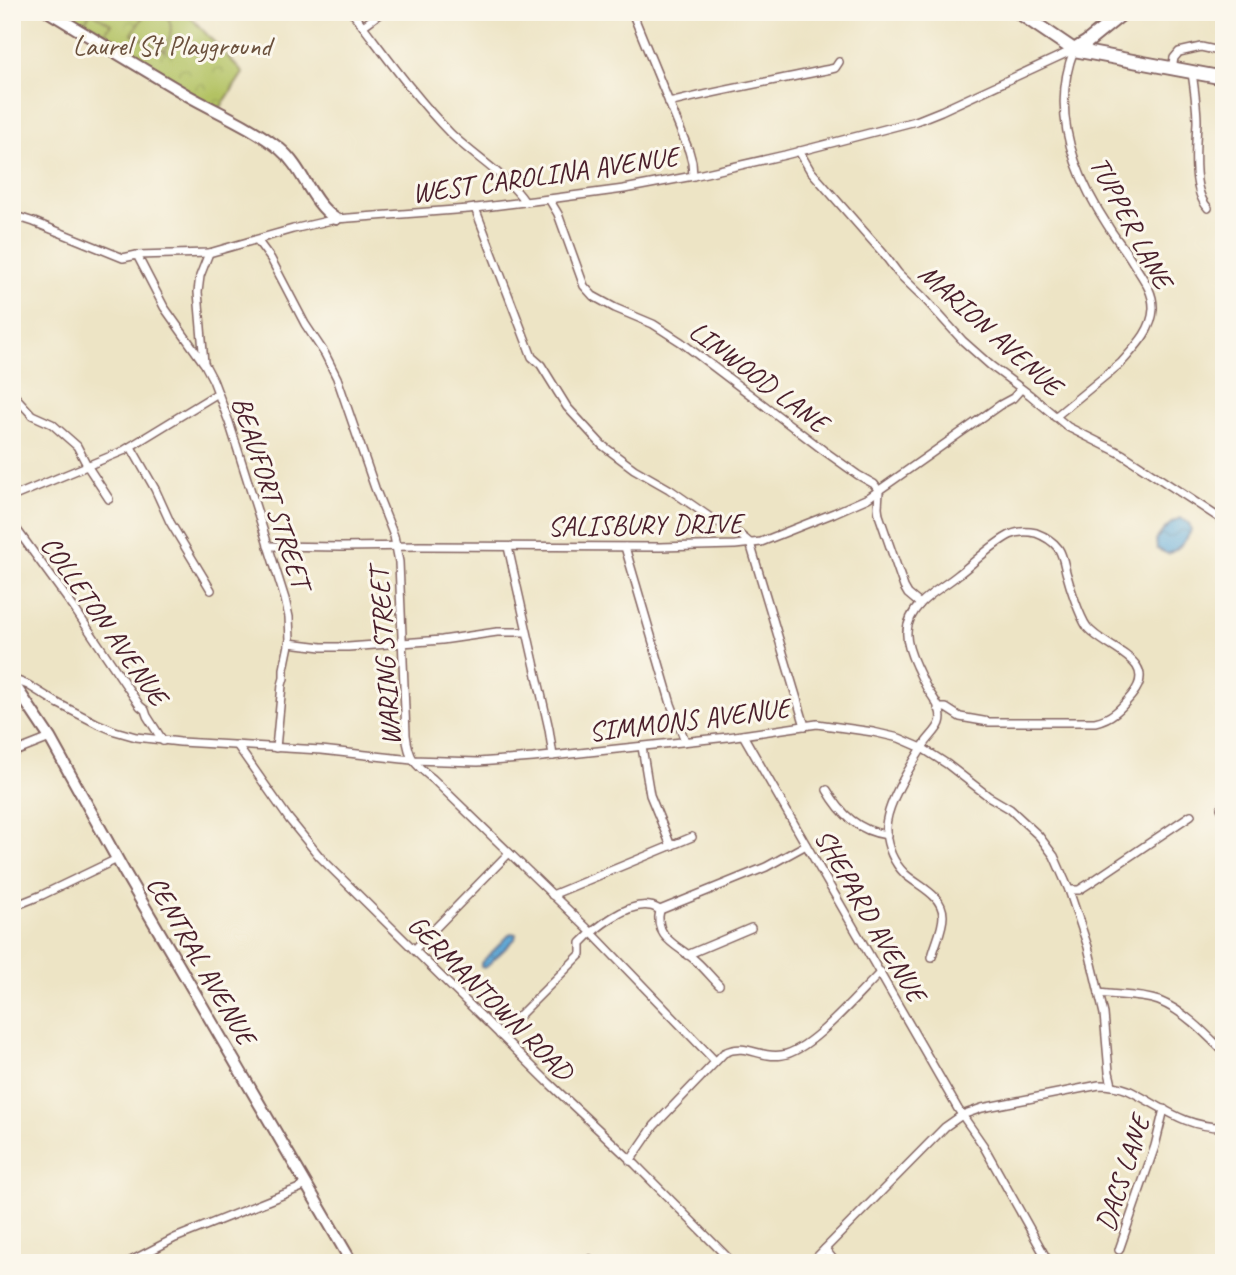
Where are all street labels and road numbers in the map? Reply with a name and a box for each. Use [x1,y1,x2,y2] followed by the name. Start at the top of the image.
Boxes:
[410,138,684,210] street label: WEST CAROLINA AVENUE
[1082,150,1182,297] street label: TUPPER LANE
[912,256,1072,405] street label: MARION AVENUE
[682,313,838,442] street label: LINWOOD LANE
[224,392,321,599] street label: BEAUFORT STREET
[547,505,746,544] street label: SALISBURY DRIVE
[33,529,178,714] street label: COLLETON AVENUE
[360,560,408,747] street label: WARING STREET
[587,689,795,749] street label: SIMMONS AVENUE
[807,822,936,1011] street label: SHEPARD AVENUE
[139,869,266,1054] street label: CENTRAL AVENUE
[401,907,583,1089] street label: GERMANTOWN ROAD
[1087,1108,1159,1235] street label: DACS LANE

